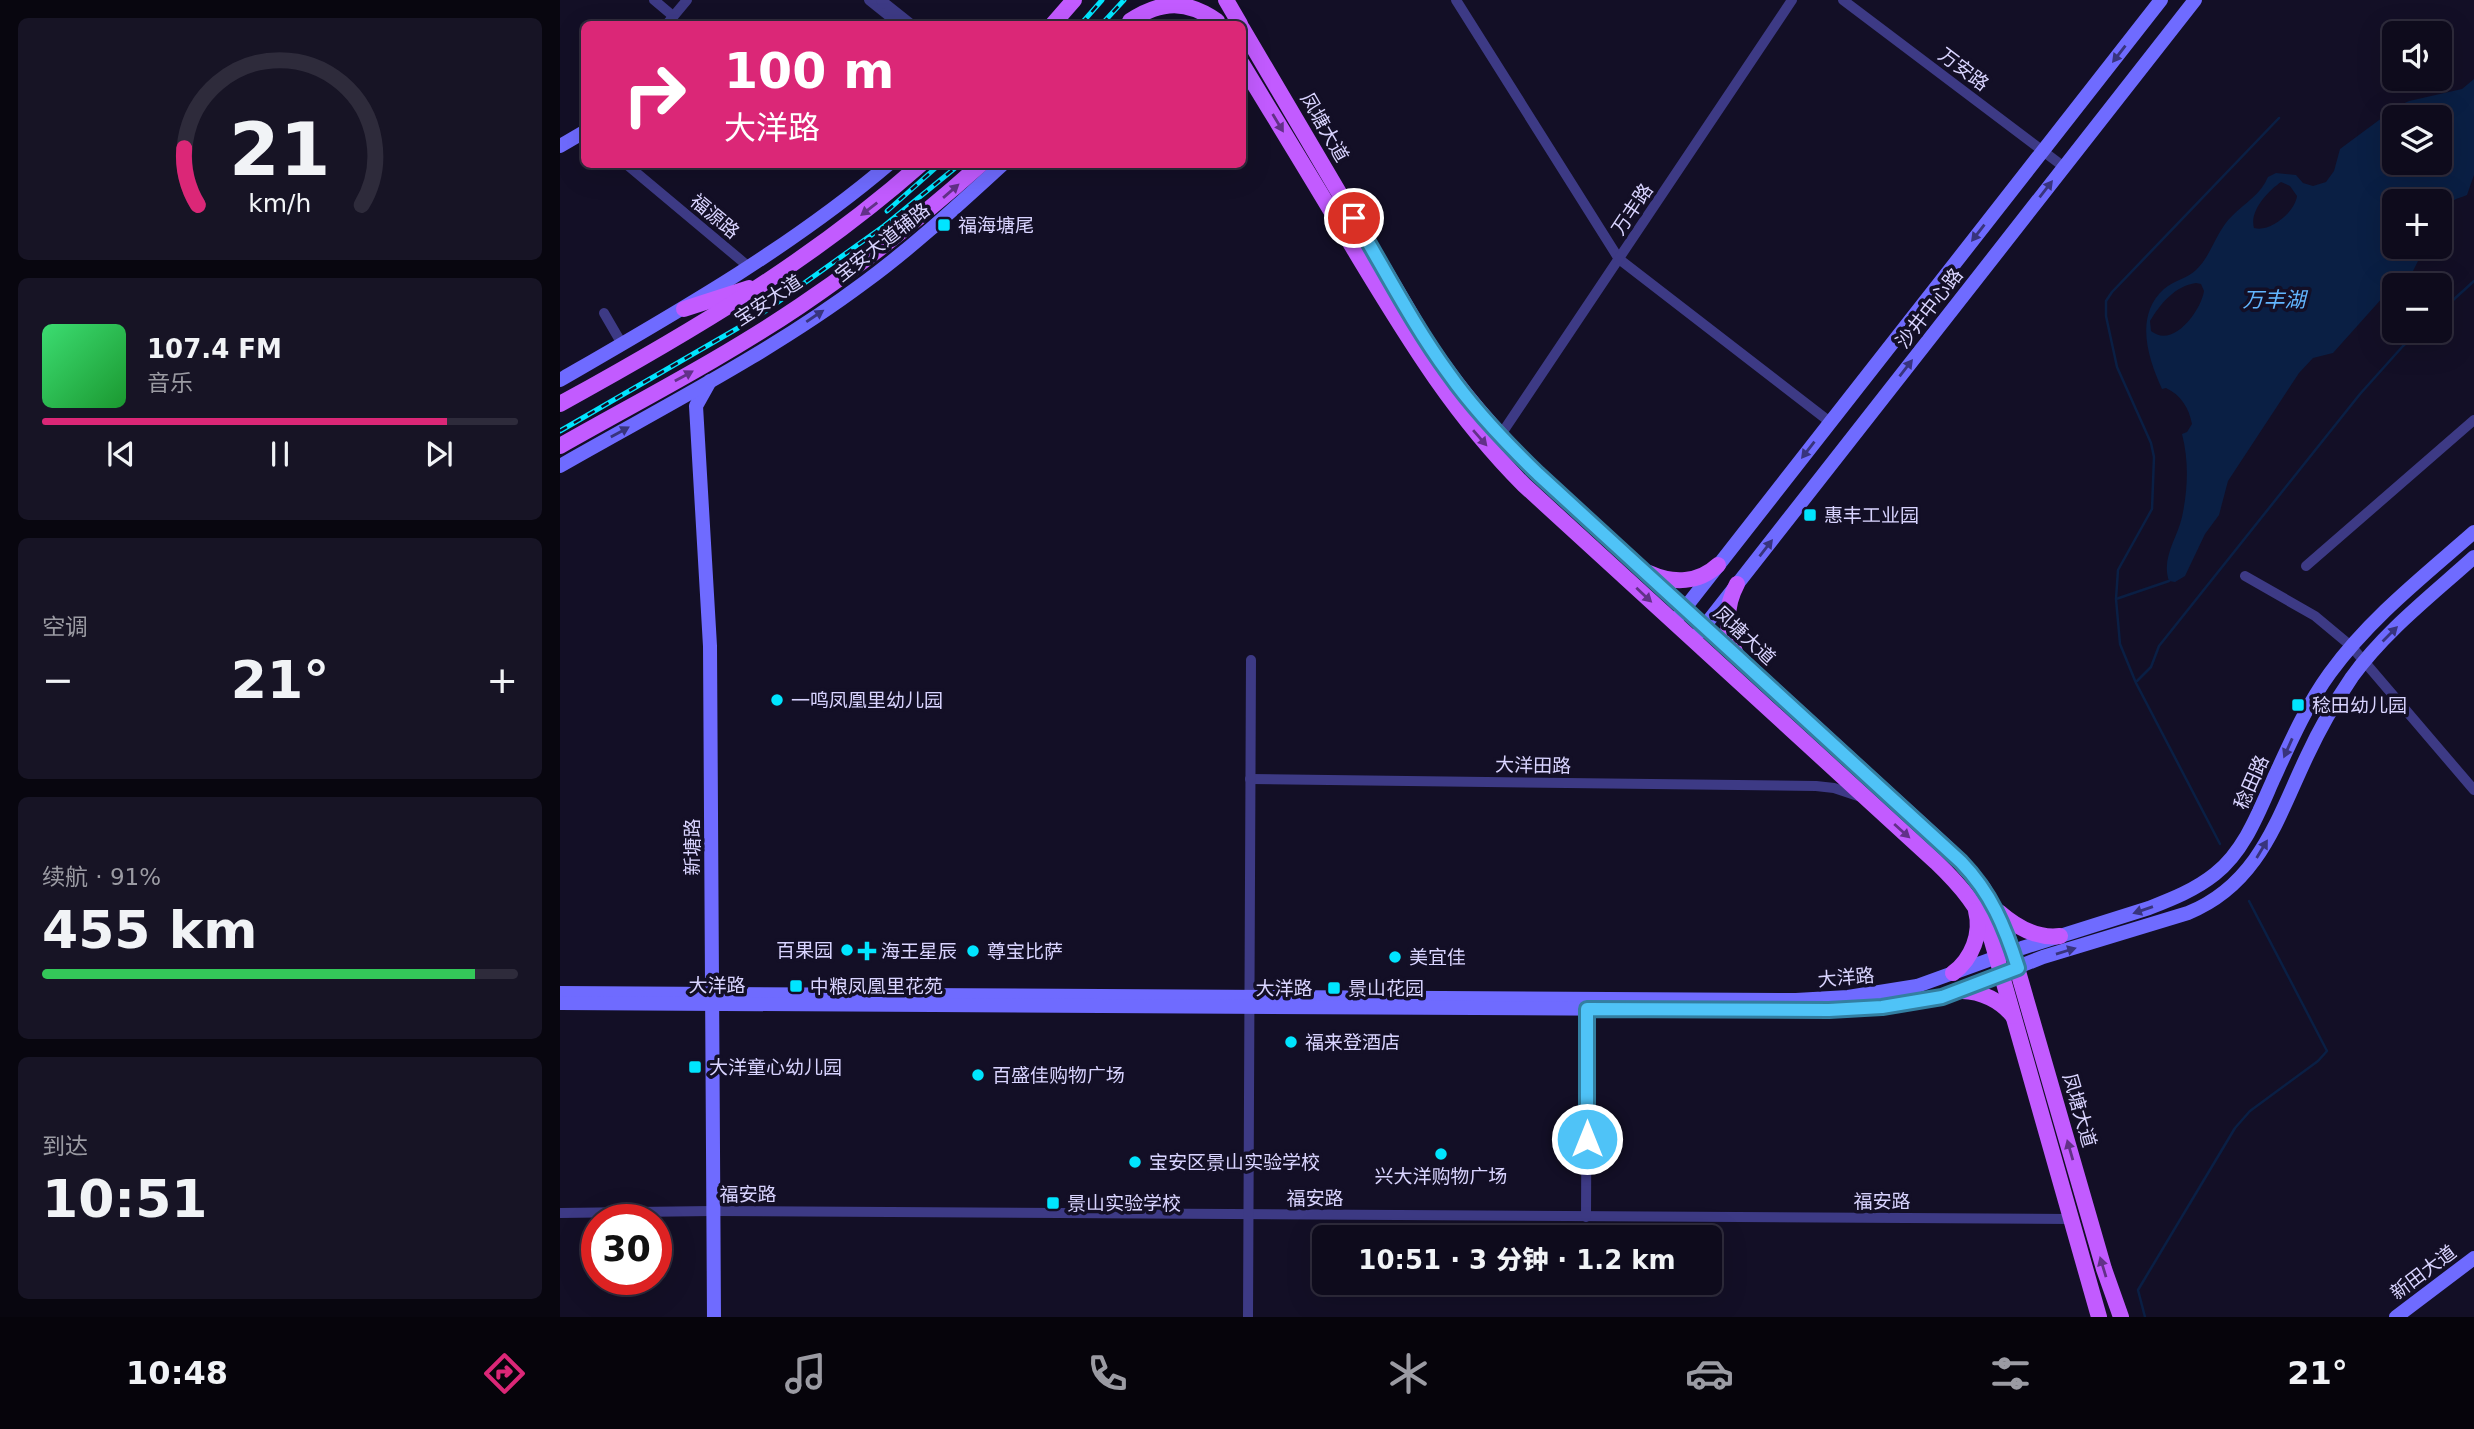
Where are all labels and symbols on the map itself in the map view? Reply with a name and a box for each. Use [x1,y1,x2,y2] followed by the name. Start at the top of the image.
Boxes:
[1935,43,1993,95] street label: 万安路
[2111,44,2126,62] one-way arrow
[1296,89,1354,165] street label: 凤塘大道
[1271,113,1284,132] one-way arrow
[1607,179,1657,239] street label: 万丰路
[2039,181,2054,199] one-way arrow
[942,183,960,199] one-way arrow
[1324,188,1384,248] pin
[686,189,744,243] street label: 福源路
[830,198,934,286] street label: 宝安大道辅路
[860,202,878,216] one-way arrow
[958,214,1034,236] place label: 福海塘尾
[936,217,952,233] marker: 福海塘尾
[1971,223,1986,241] one-way arrow
[1891,264,1967,352] street label: 沙井中心路
[730,270,806,330] street label: 宝安大道
[2243,288,2308,312] water label: 万丰湖
[806,309,824,323] one-way arrow
[1899,360,1914,378] one-way arrow
[674,370,693,382] one-way arrow
[610,426,629,438] one-way arrow
[1472,429,1487,446] one-way arrow
[1800,441,1815,459] one-way arrow
[1824,504,1919,526] place label: 惠丰工业园
[1802,507,1818,523] marker: 惠丰工业园
[1758,539,1773,557] one-way arrow
[1635,586,1652,602] one-way arrow
[1710,601,1780,669] street label: 凤塘大道
[2381,625,2398,642] one-way arrow
[791,689,943,711] place label: 一鸣凤凰里幼儿园
[769,692,785,708] marker: 一鸣凤凰里幼儿园
[2312,694,2407,716] place label: 稔田幼儿园
[2290,697,2306,713] marker: 稔田幼儿园
[2282,738,2294,758] one-way arrow
[2229,751,2273,813] street label: 稔田路
[1495,753,1571,777] street label: 大洋田路
[681,818,703,876] street label: 新塘路
[1893,823,1911,839] one-way arrow
[2256,840,2268,859] one-way arrow
[2132,904,2153,915] one-way arrow
[776,939,833,961] place label: 百果园
[881,940,957,962] place label: 海王星辰
[987,940,1063,962] place label: 尊宝比萨
[839,942,855,958] marker: 百果园
[859,943,875,959] marker: 海王星辰
[965,943,981,959] marker: 尊宝比萨
[2056,945,2077,955] one-way arrow
[1409,946,1466,968] place label: 美宜佳
[1387,949,1403,965] marker: 美宜佳
[1817,964,1875,990] street label: 大洋路
[688,974,746,996] street label: 大洋路
[810,975,943,997] place label: 中粮凤凰里花苑
[1255,977,1313,999] street label: 大洋路
[1348,977,1424,999] place label: 景山花园
[788,978,804,994] marker: 中粮凤凰里花苑
[1326,980,1342,996] marker: 景山花园
[1305,1031,1400,1053] place label: 福来登酒店
[1283,1034,1299,1050] marker: 福来登酒店
[709,1056,842,1078] place label: 大洋童心幼儿园
[687,1059,703,1075] marker: 大洋童心幼儿园
[992,1064,1125,1086] place label: 百盛佳购物广场
[970,1067,986,1083] marker: 百盛佳购物广场
[2059,1070,2101,1150] street label: 凤塘大道
[1550,1102,1624,1176] position arrow
[2064,1139,2075,1161] one-way arrow
[1433,1146,1449,1162] marker: 兴大洋购物广场
[1149,1151,1320,1173] place label: 宝安区景山实验学校
[1127,1154,1143,1170] marker: 宝安区景山实验学校
[1374,1165,1508,1187] place label: 兴大洋购物广场
[719,1183,777,1205] street label: 福安路
[1286,1187,1344,1209] street label: 福安路
[1853,1190,1911,1212] street label: 福安路
[1067,1192,1181,1214] place label: 景山实验学校
[1045,1195,1061,1211] marker: 景山实验学校
[581,1204,672,1295] speed limit sign: 30
[2386,1240,2460,1304] street label: 新田大道
[2098,1256,2108,1277] one-way arrow

